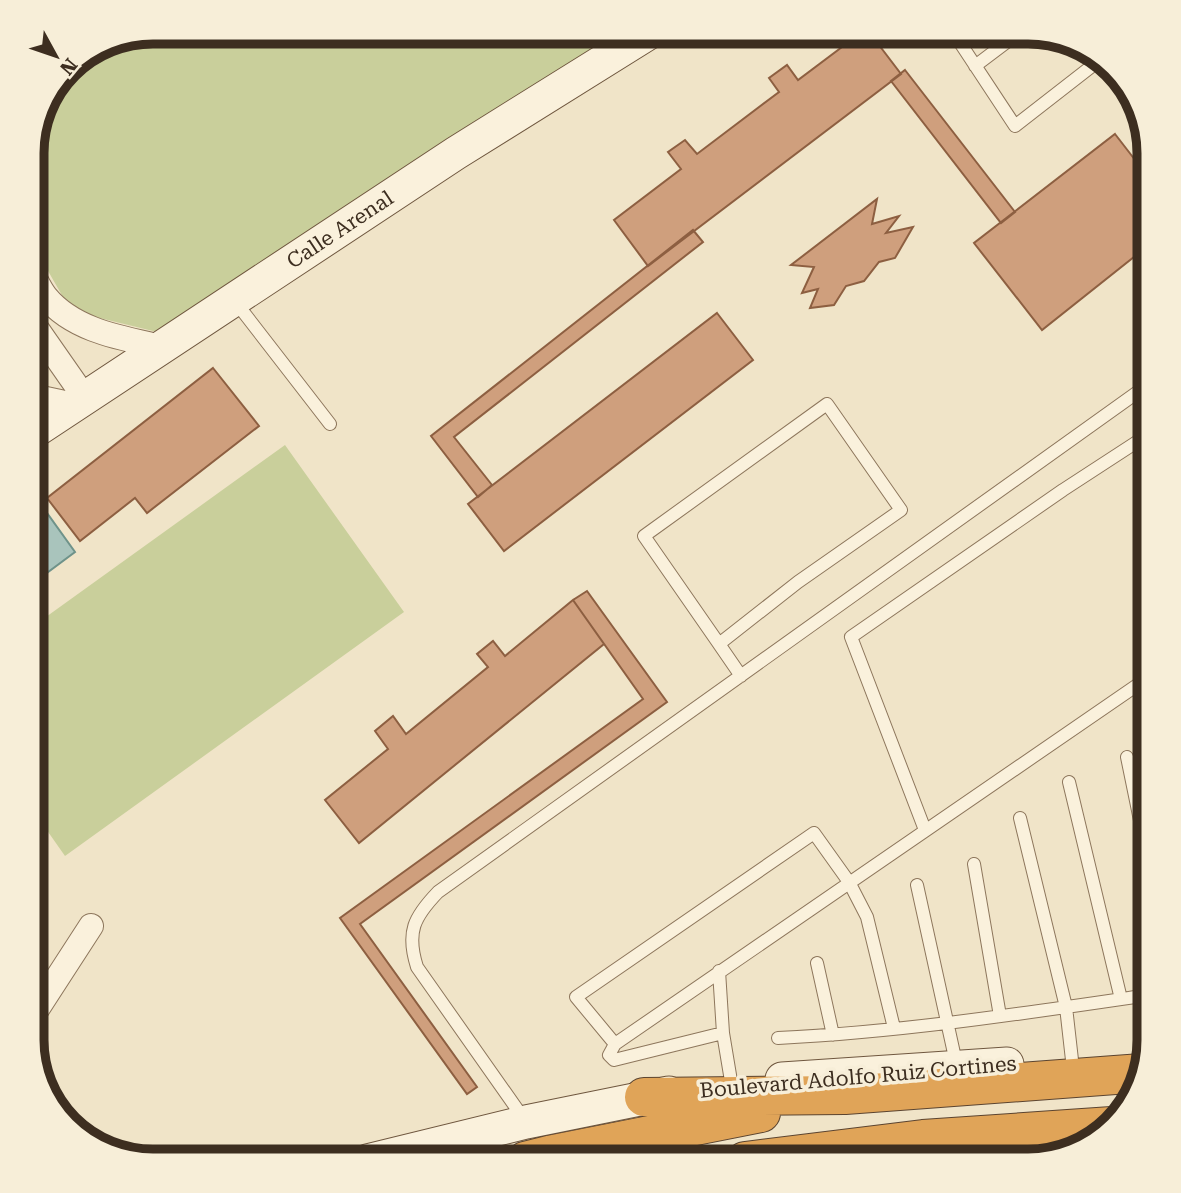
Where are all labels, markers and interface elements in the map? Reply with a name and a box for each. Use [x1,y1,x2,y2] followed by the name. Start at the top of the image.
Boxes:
[21,21,91,91] north arrow
[55,54,82,80] text: N
[282,186,398,273] street label: Calle Arenal
[699,1051,1017,1103] street label: Boulevard Adolfo Ruiz Cortines

